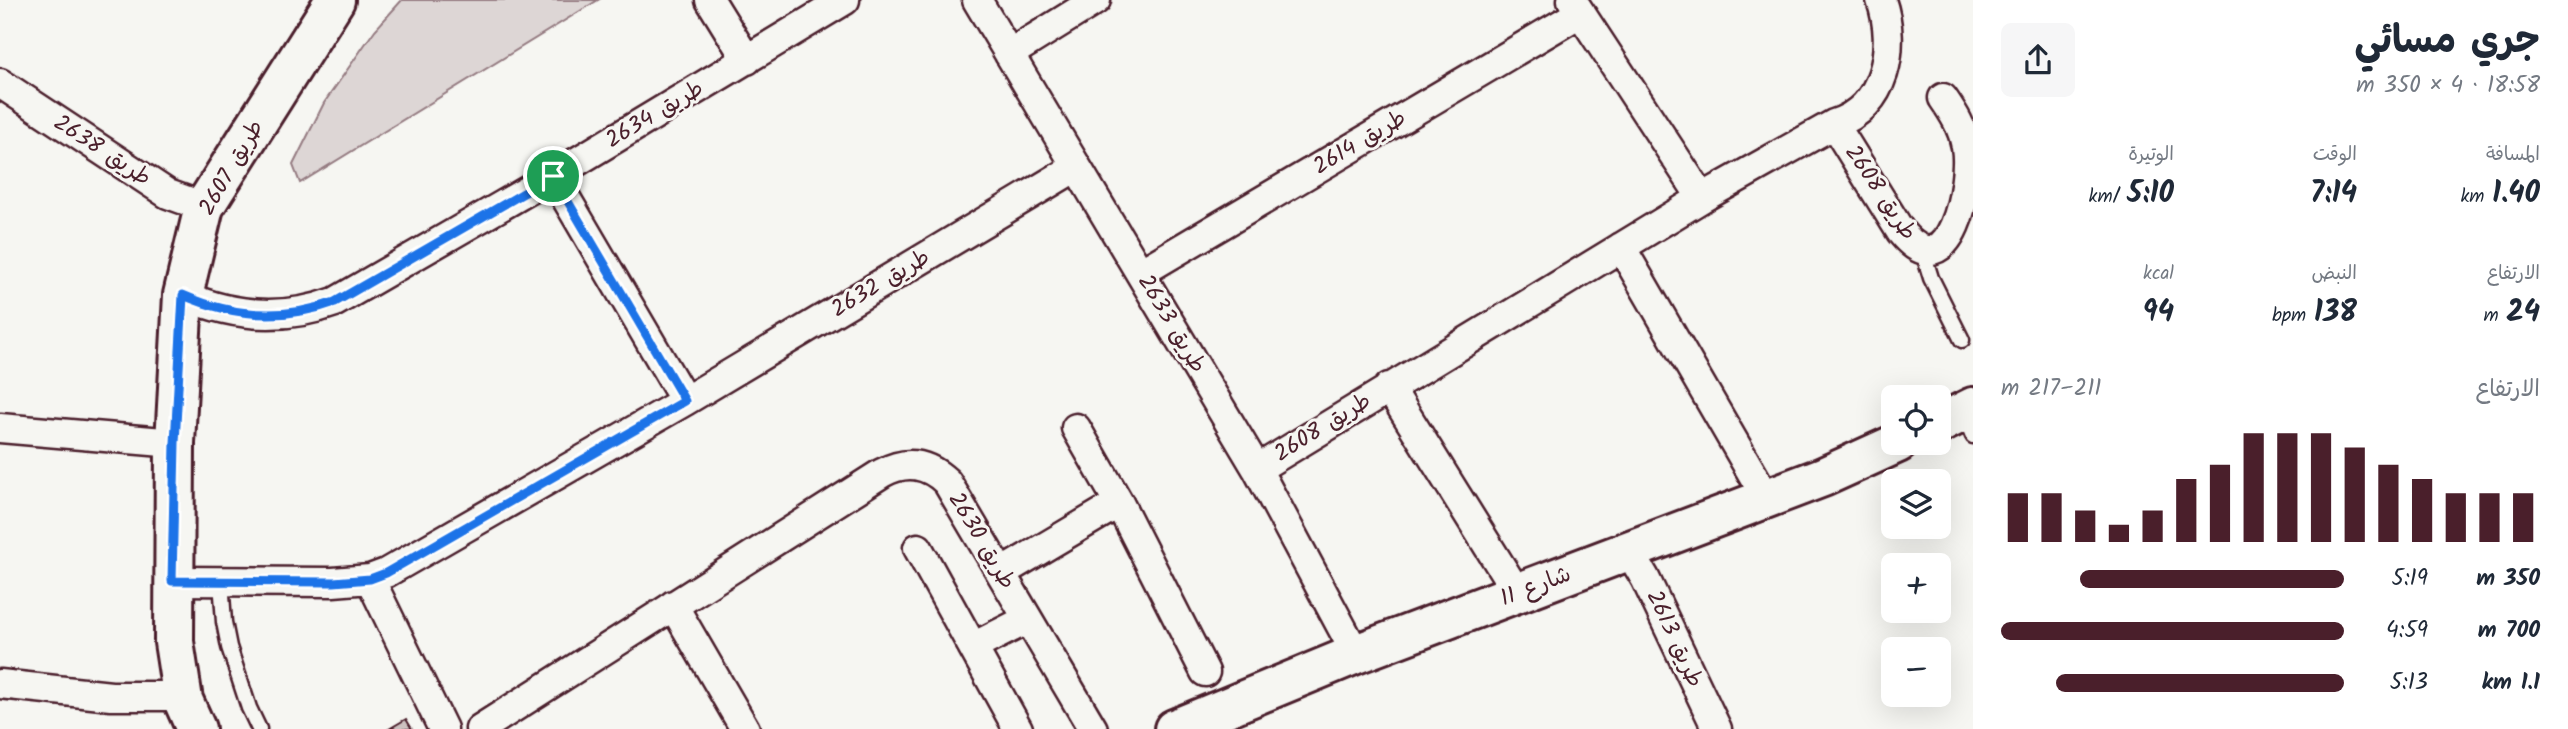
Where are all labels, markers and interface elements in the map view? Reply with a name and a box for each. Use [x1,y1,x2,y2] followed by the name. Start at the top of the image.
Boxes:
[2355,12,2540,72] text: جري مسائي
[2001,23,2075,97] button: share
[2356,68,2540,104] text: 18:58 · 4 × 350 m
[599,71,711,159] street label: طريق 2634
[1306,101,1414,185] street label: طريق 2614
[46,106,158,196] street label: طريق 2638
[190,113,274,223] street label: طريق 2607
[1835,138,1925,248] street label: طريق 2608
[2128,140,2174,170] text: الوتيرة
[2313,140,2357,170] text: الوقت
[2486,140,2540,170] text: المسافة
[523,146,583,206] pin
[534,157,572,195] icon: arrive
[2127,170,2174,218] text: 5:10
[2310,170,2357,218] text: 7:14
[2492,170,2540,218] text: 1.40
[2089,182,2127,212] text: /km
[2460,182,2492,212] text: km
[825,240,937,328] street label: طريق 2632
[2143,259,2174,289] text: kcal
[2312,259,2357,289] text: النبض
[2487,259,2540,289] text: الارتفاع
[1127,268,1215,380] street label: طريق 2633
[2142,289,2174,337] text: 94
[2314,289,2357,337] text: 138
[2506,289,2540,337] text: 24
[2272,301,2314,331] text: bpm
[2483,301,2506,331] text: m
[2001,371,2102,407] text: 211–217 m
[2476,372,2540,408] text: الارتفاع
[1267,384,1379,472] street label: طريق 2608
[1881,385,1951,707] map controls
[1881,385,1951,455] button: locate
[1881,469,1951,539] button: layers
[938,485,1024,597] street label: طريق 2630
[1881,553,1951,623] button: +
[1495,557,1577,617] street label: شارع 11
[2392,561,2428,597] text: 5:19
[2476,561,2540,597] text: 350 m
[1636,584,1712,694] street label: طريق 2613
[2386,613,2428,649] text: 4:59
[2478,613,2540,649] text: 700 m
[1881,637,1951,707] button: −
[2390,665,2428,701] text: 5:13
[2482,665,2540,701] text: 1.1 km

